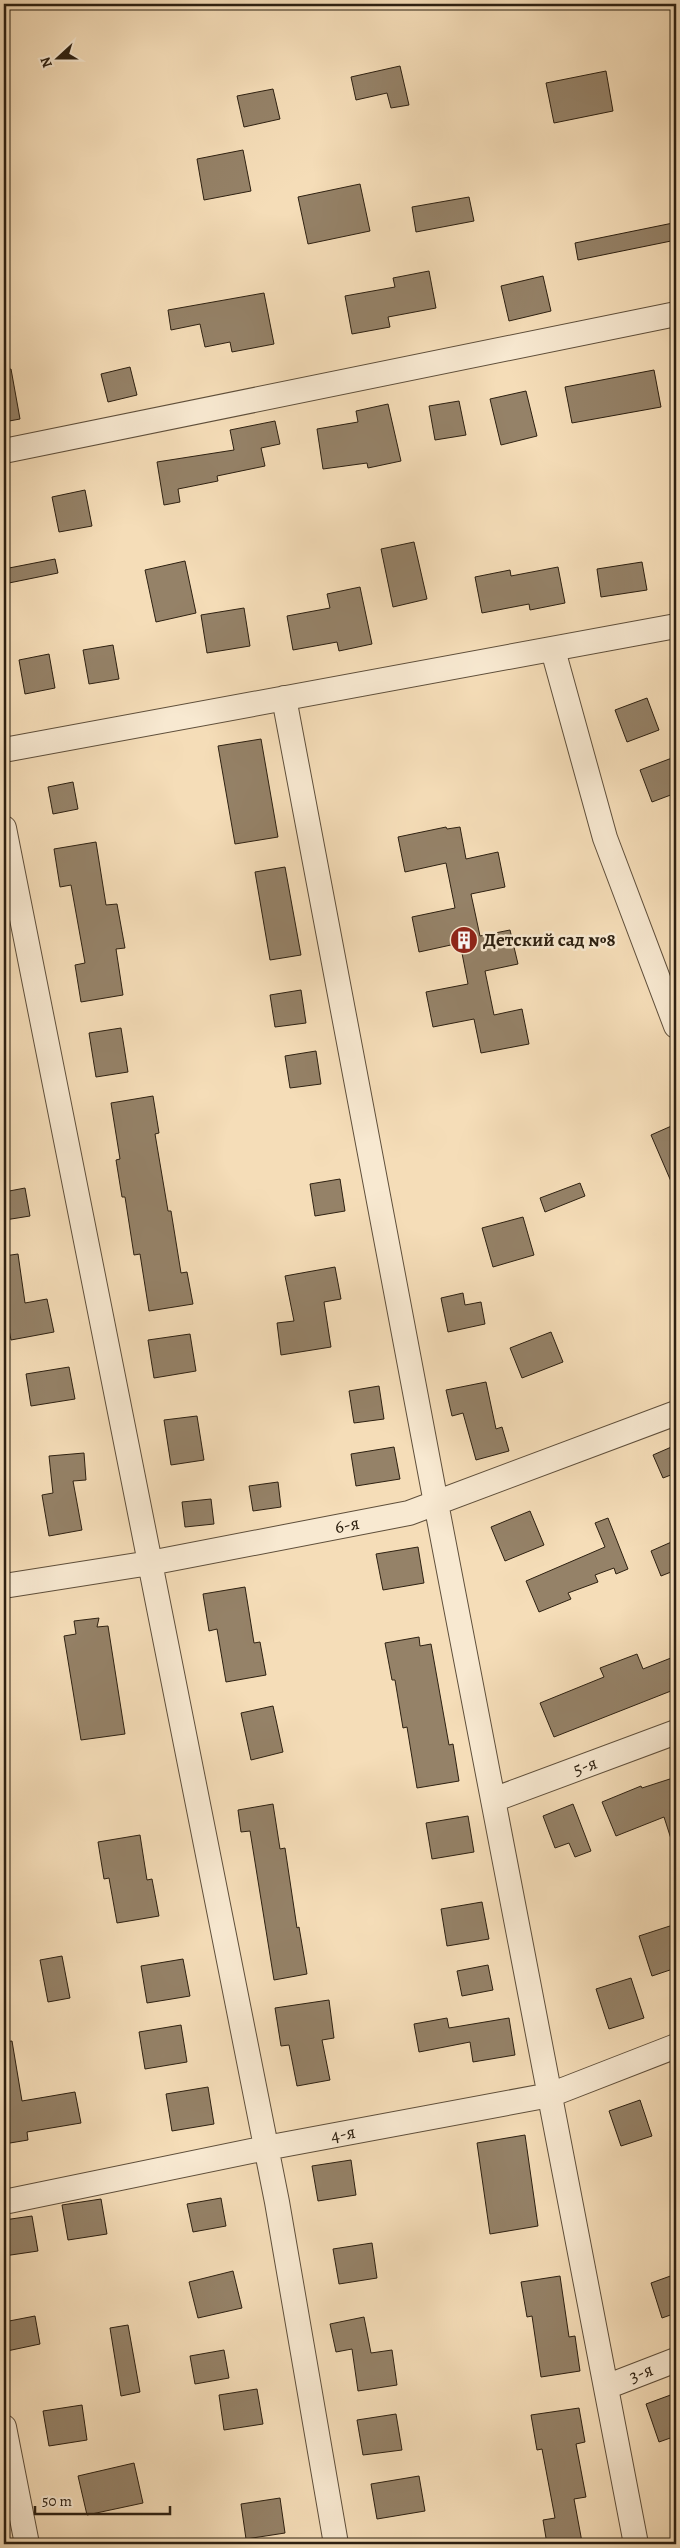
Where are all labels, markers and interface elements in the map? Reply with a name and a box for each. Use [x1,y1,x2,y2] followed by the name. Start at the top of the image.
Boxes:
[32,32,82,82] north arrow
[36,54,57,71] text: N
[449,925,479,955] building icon: Детский сад №8
[483,927,616,953] place label: Детский сад №8
[332,1510,362,1540] street label: 6-я
[569,1750,601,1782] street label: 5-я
[328,2119,358,2149] street label: 4-я
[625,2357,657,2389] street label: 3-я
[35,2483,170,2515] scale bar
[42,2491,72,2511] text: 50 m

